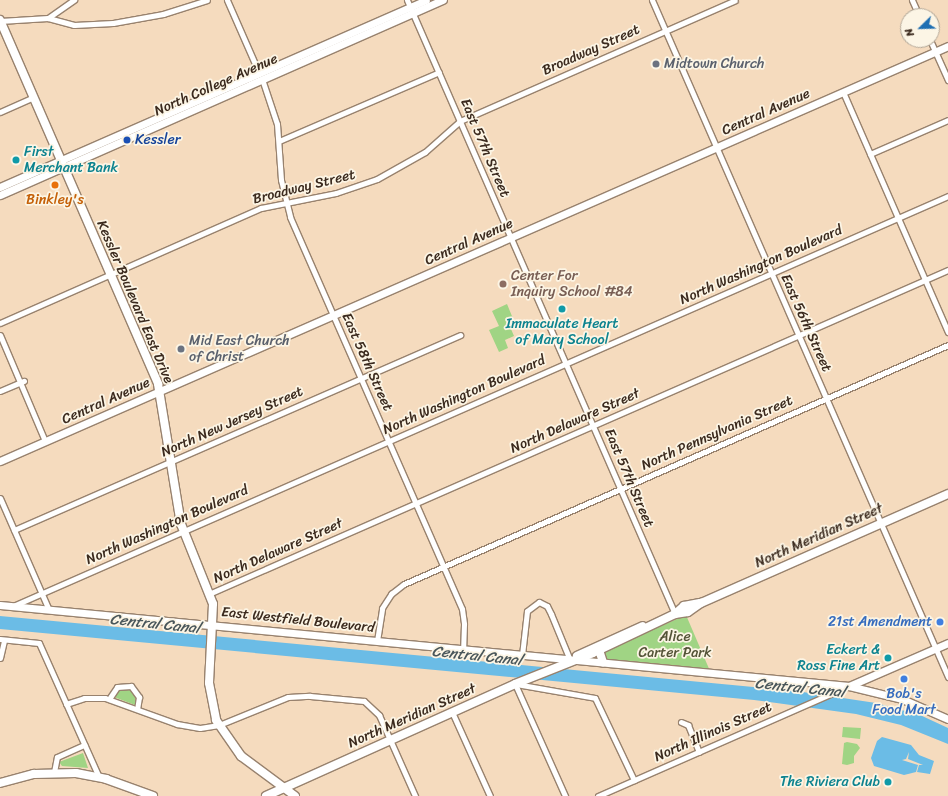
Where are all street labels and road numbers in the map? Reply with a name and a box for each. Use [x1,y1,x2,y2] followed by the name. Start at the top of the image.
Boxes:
[540,21,642,79] street label: Broadway Street
[152,50,280,120] street label: North College Avenue
[719,85,813,139] street label: Central Avenue
[457,96,513,200] street label: East 57th Street
[251,166,357,208] street label: Broadway Street
[422,215,516,269] street label: Central Avenue
[93,218,177,386] street label: Kessler Boulevard East Drive
[678,222,844,308] street label: North Washington Boulevard
[777,271,835,375] street label: East 56th Street
[338,310,396,414] street label: East 58th Street
[381,352,547,438] street label: North Washington Boulevard
[59,374,153,428] street label: Central Avenue
[158,383,306,461] street label: North New Jersey Street
[508,385,642,457] street label: North Delaware Street
[639,392,795,474] street label: North Pennsylvania Street
[601,426,657,530] street label: East 57th Street
[84,482,250,568] street label: North Washington Boulevard
[753,500,885,572] street label: North Meridian Street
[211,515,345,587] street label: North Delaware Street
[220,604,376,636] street label: East Westfield Boulevard
[346,680,478,752] street label: North Meridian Street
[652,699,774,765] street label: North Illinois Street

